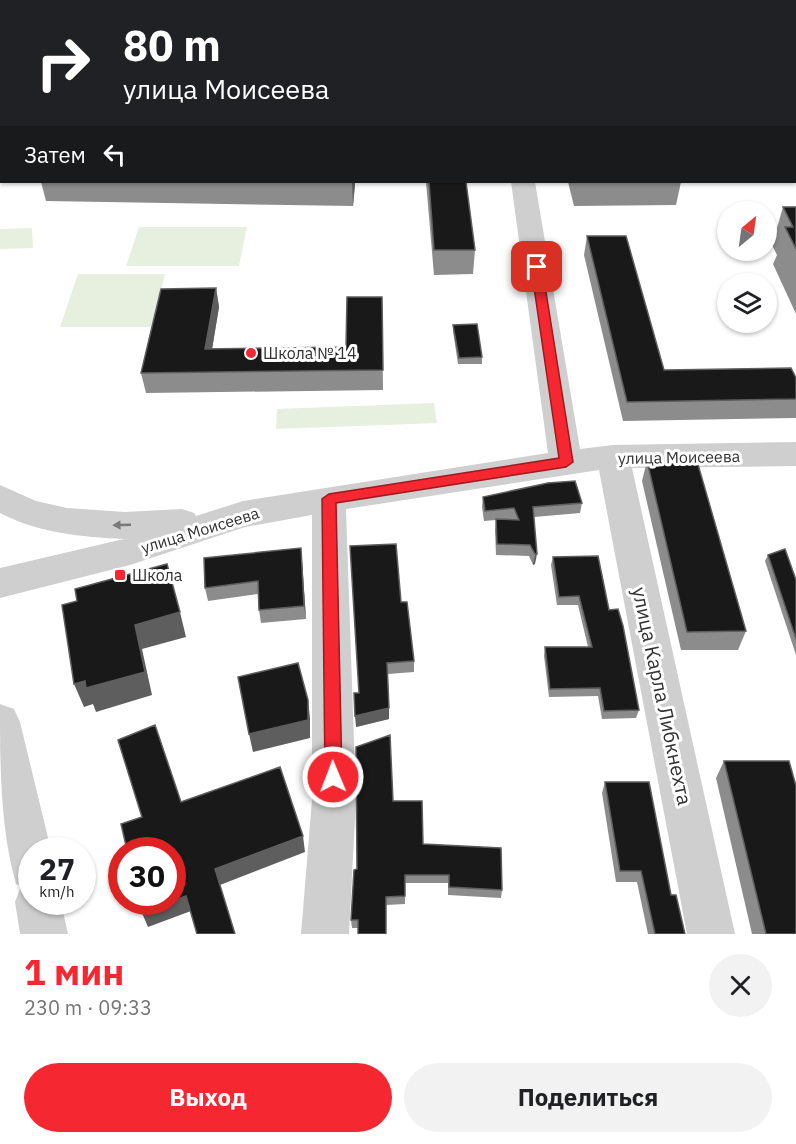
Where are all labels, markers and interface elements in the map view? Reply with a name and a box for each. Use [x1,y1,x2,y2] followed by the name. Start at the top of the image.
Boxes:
[123,18,221,73] text: 80 m
[24,24,102,102] icon: right
[123,71,330,106] text: улица Моисеева
[98,138,131,171] icon: left
[24,140,86,169] text: Затем
[717,201,777,261] north arrow
[717,201,777,333] map controls
[511,241,562,292] pin
[520,250,553,283] icon: arrive
[717,273,777,333] button: layers
[263,343,357,363] place label: Школа № 14
[244,346,258,360] marker: Школа № 14
[618,446,741,468] street label: улица Моисеева
[139,502,262,557] street label: улица Моисеева
[113,520,132,530] one-way arrow
[132,565,183,585] place label: Школа
[113,568,127,582] marker: Школа
[626,584,699,808] street label: улица Карла Либкнехта
[301,745,365,809] position arrow
[108,837,186,915] speed limit sign: 30
[39,849,75,888] text: 27
[39,882,75,901] text: km/h
[24,948,124,995] text: 1 мин
[709,954,772,1017] button: close
[24,994,152,1021] text: 230 m · 09:33
[24,1063,392,1132] button: Выход
[404,1063,772,1132] button: Поделиться

